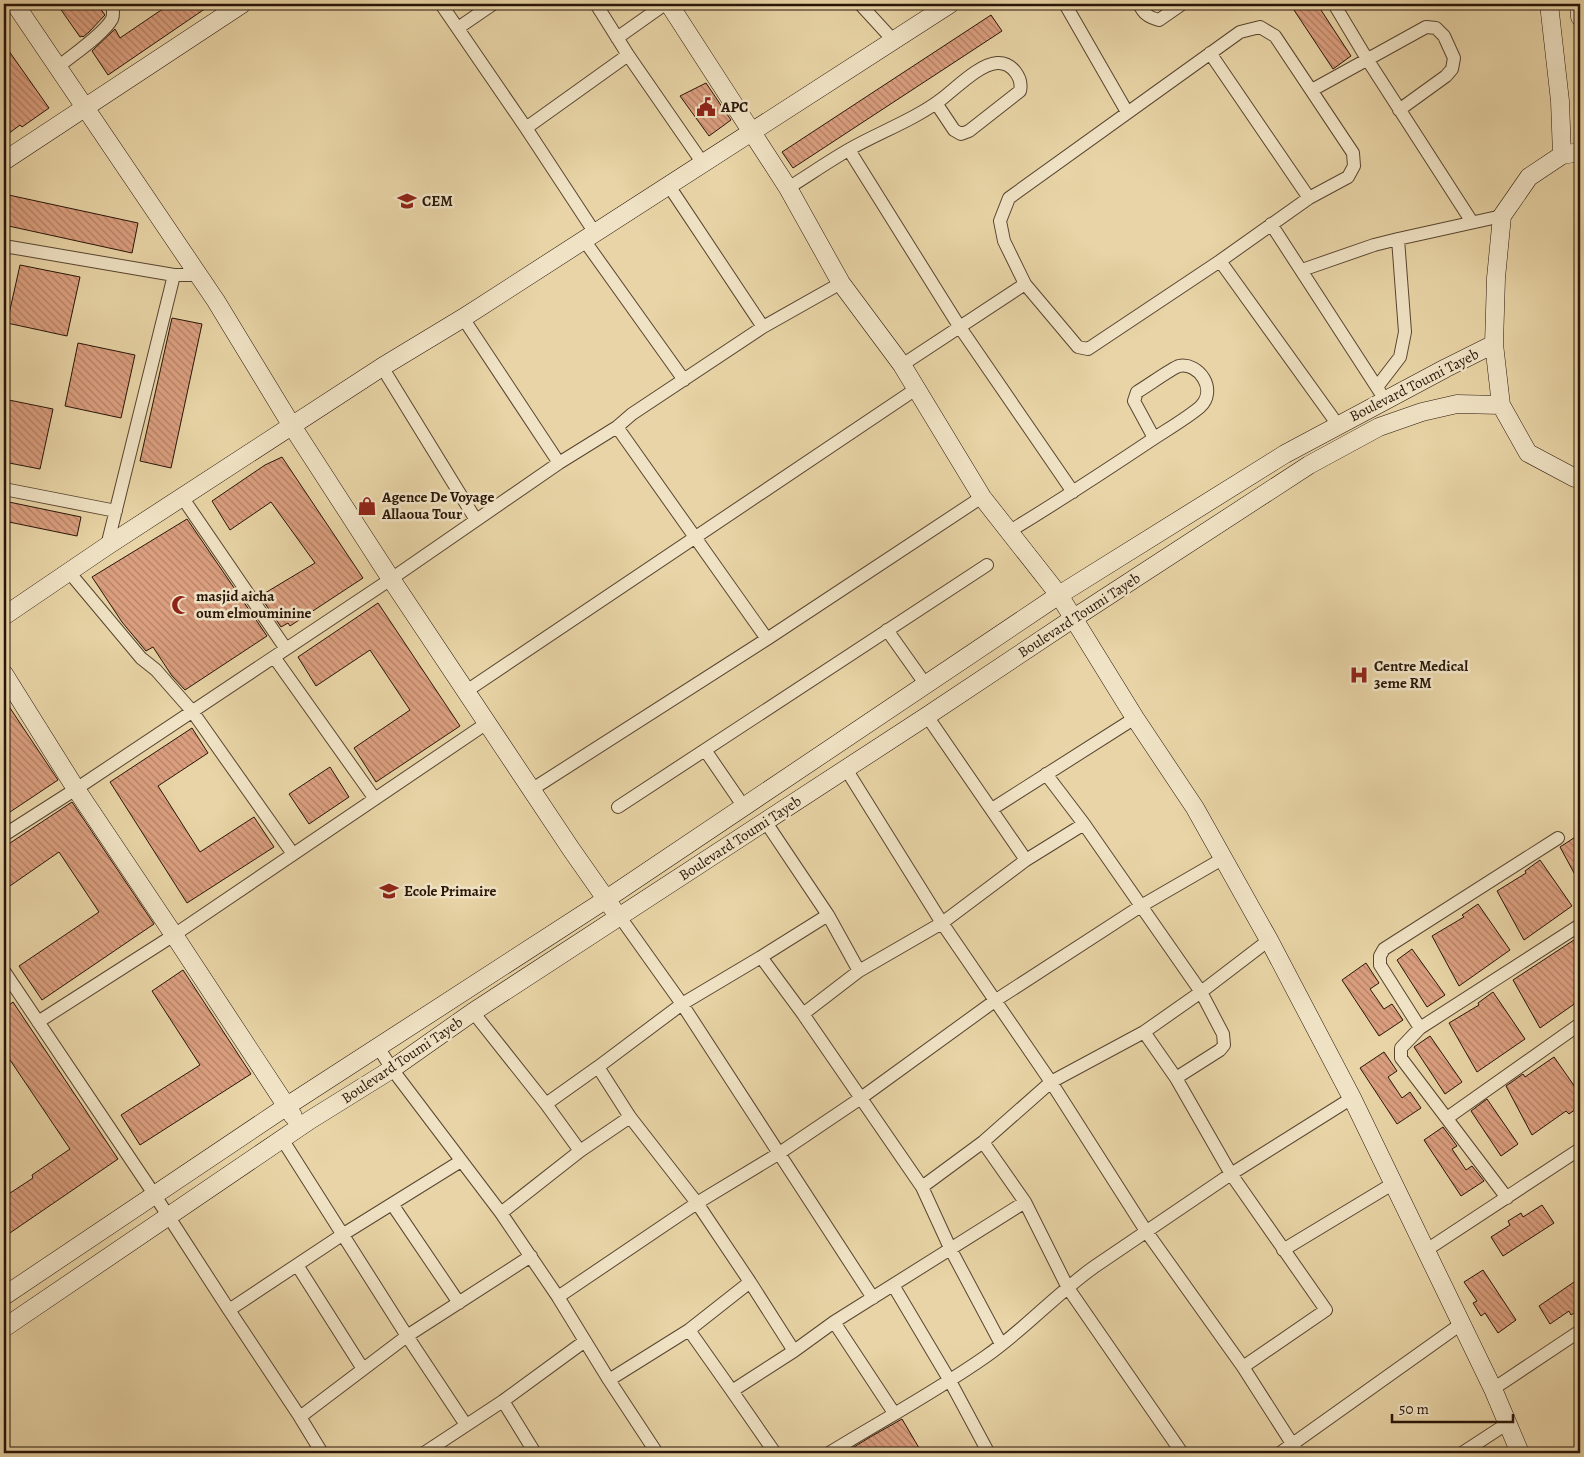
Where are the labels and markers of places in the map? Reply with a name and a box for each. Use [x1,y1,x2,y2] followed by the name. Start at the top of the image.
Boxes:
[695,96,717,118] public building icon: APC
[720,97,748,117] place label: APC
[396,190,418,212] school or university icon: CEM
[422,191,453,211] place label: CEM
[381,487,494,524] place label: Agence De Voyage Allaoua Tour
[356,495,378,517] shop icon: Agence De Voyage Allaoua Tour
[196,586,312,623] place label: masjid aicha oum elmouminine
[170,594,192,616] mosque icon: masjid aicha oum elmouminine
[1374,656,1468,693] place label: Centre Medical 3eme RM
[1348,664,1370,686] hospital icon: Centre Medical 3eme RM
[378,880,400,902] school or university icon: Ecole Primaire
[404,881,497,901] place label: Ecole Primaire

